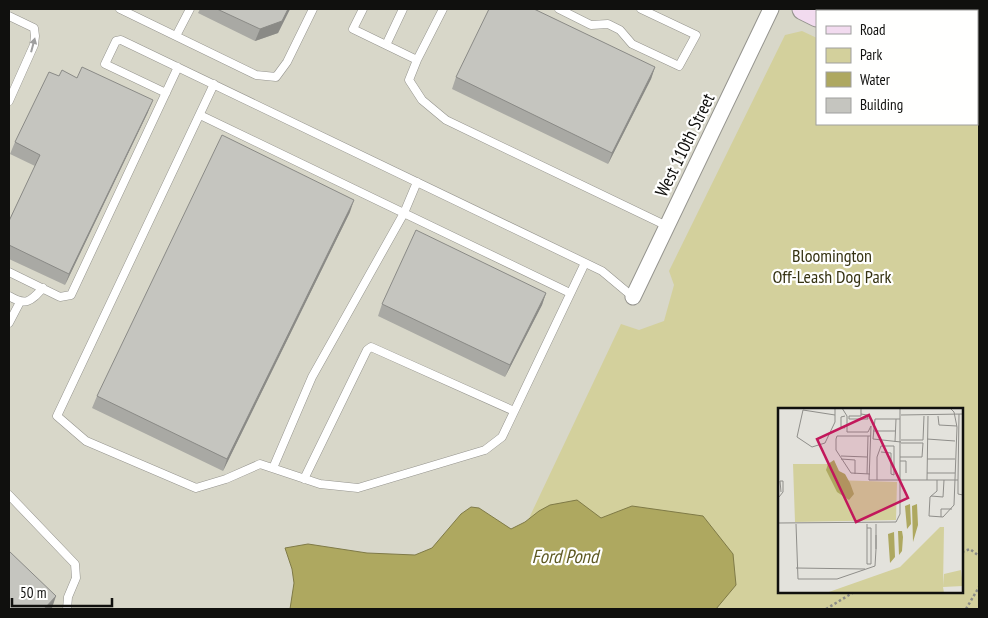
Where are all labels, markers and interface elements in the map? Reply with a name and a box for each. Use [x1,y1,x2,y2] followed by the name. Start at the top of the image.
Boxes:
[816,10,978,125] legend
[860,20,886,39] text: Road
[29,37,37,52] one-way arrow
[860,45,882,64] text: Park
[860,70,891,89] text: Water
[650,89,719,200] street label: West 110th Street
[860,95,903,114] text: Building
[772,244,892,288] park label: Bloomington Off-Leash Dog Park
[778,408,963,593] inset map
[532,544,601,568] water label: Ford Pond
[12,576,112,608] scale bar
[20,583,46,602] text: 50 m

